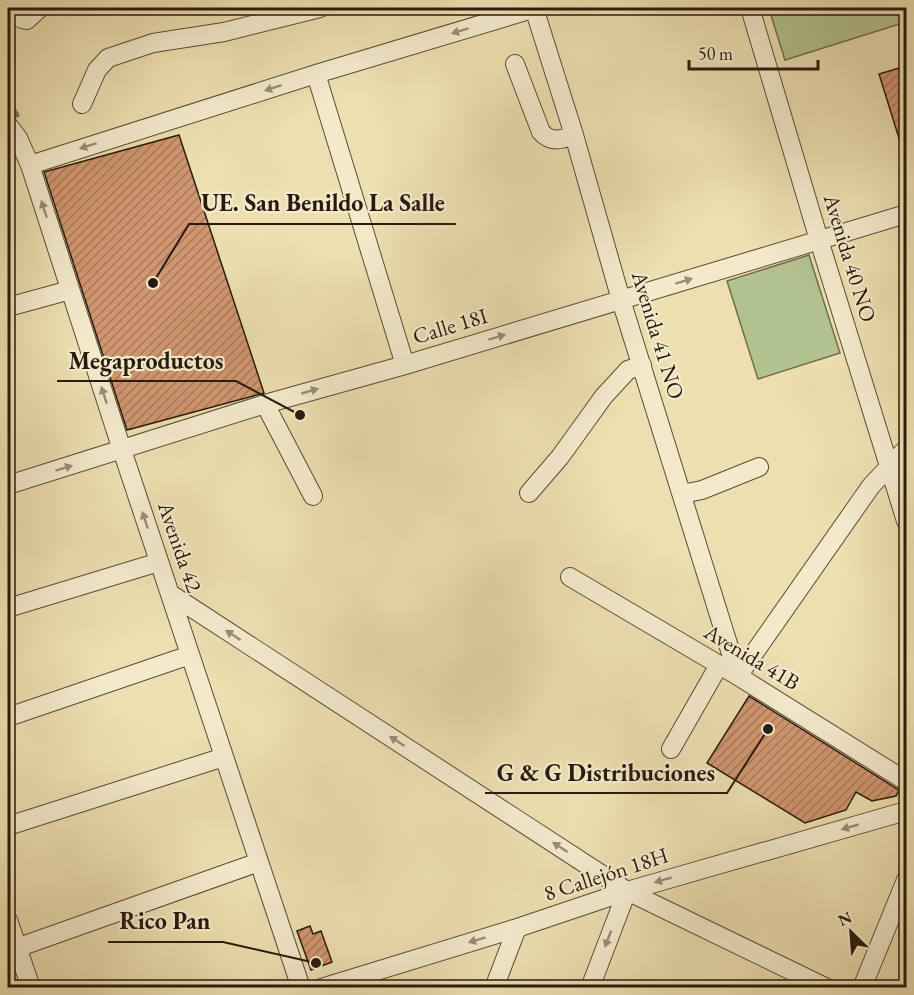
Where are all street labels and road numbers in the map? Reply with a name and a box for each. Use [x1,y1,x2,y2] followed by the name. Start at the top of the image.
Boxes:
[816,189,883,326] street label: Avenida 40 NO
[624,266,691,403] street label: Avenida 41 NO
[409,301,491,351] street label: Calle 18I
[151,497,209,596] street label: Avenida 42
[698,617,805,697] street label: Avenida 41B
[540,840,672,908] street label: 8 Callejón 18H

